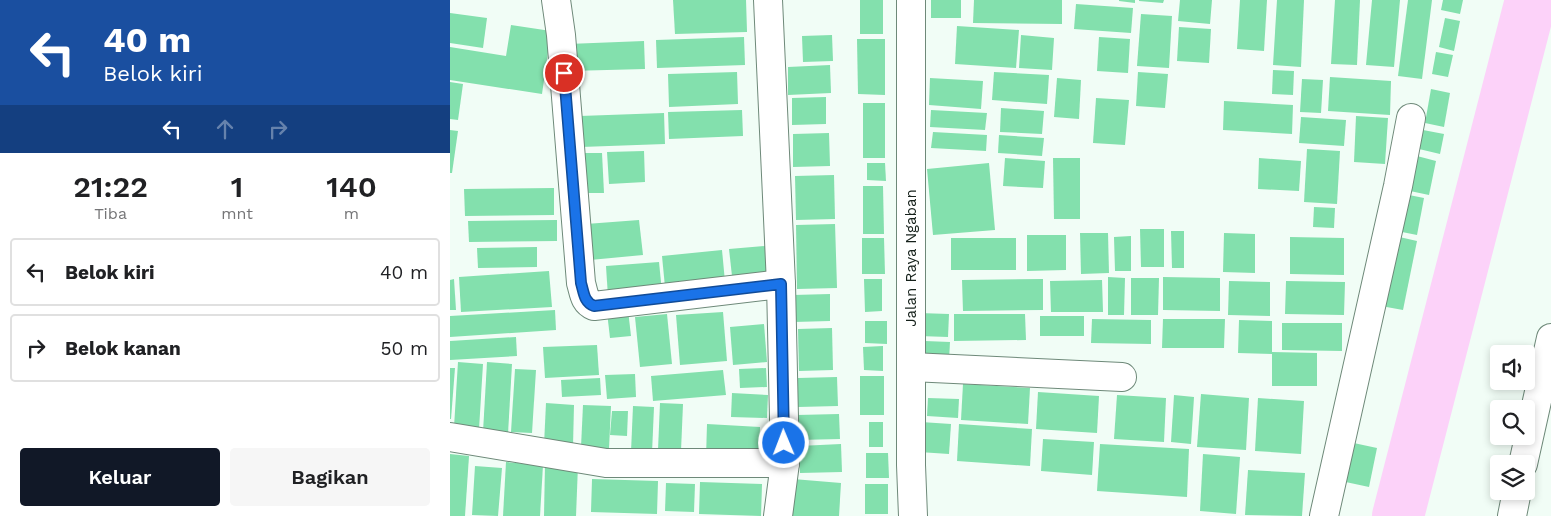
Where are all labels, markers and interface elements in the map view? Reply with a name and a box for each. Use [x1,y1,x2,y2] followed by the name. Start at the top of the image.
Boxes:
[103,19,191,61] text: 40 m
[20,20,85,85] icon: left
[543,52,585,94] pin
[550,59,578,87] icon: arrive
[103,61,203,86] text: Belok kiri
[158,115,186,143] icon: left
[211,115,239,143] icon: ahead
[264,115,292,143] icon: right
[73,169,148,204] text: 21:22
[231,169,243,204] text: 1
[326,169,377,204] text: 140
[902,189,920,327] street label: Jalan Raya Ngaban
[94,204,127,223] text: Tiba
[221,204,253,223] text: mnt
[344,204,359,223] text: m
[22,258,50,286] icon: left
[65,261,155,284] text: Belok kiri
[380,261,428,284] text: 40 m
[22,334,50,362] icon: right
[65,337,181,360] text: Belok kanan
[381,337,428,360] text: 50 m
[1490,345,1535,500] map controls
[1490,345,1535,390] button: sound
[1490,400,1535,445] button: search
[757,416,809,468] position arrow
[20,448,220,506] button: Keluar
[230,448,430,506] button: Bagikan
[1490,455,1535,500] button: layers

